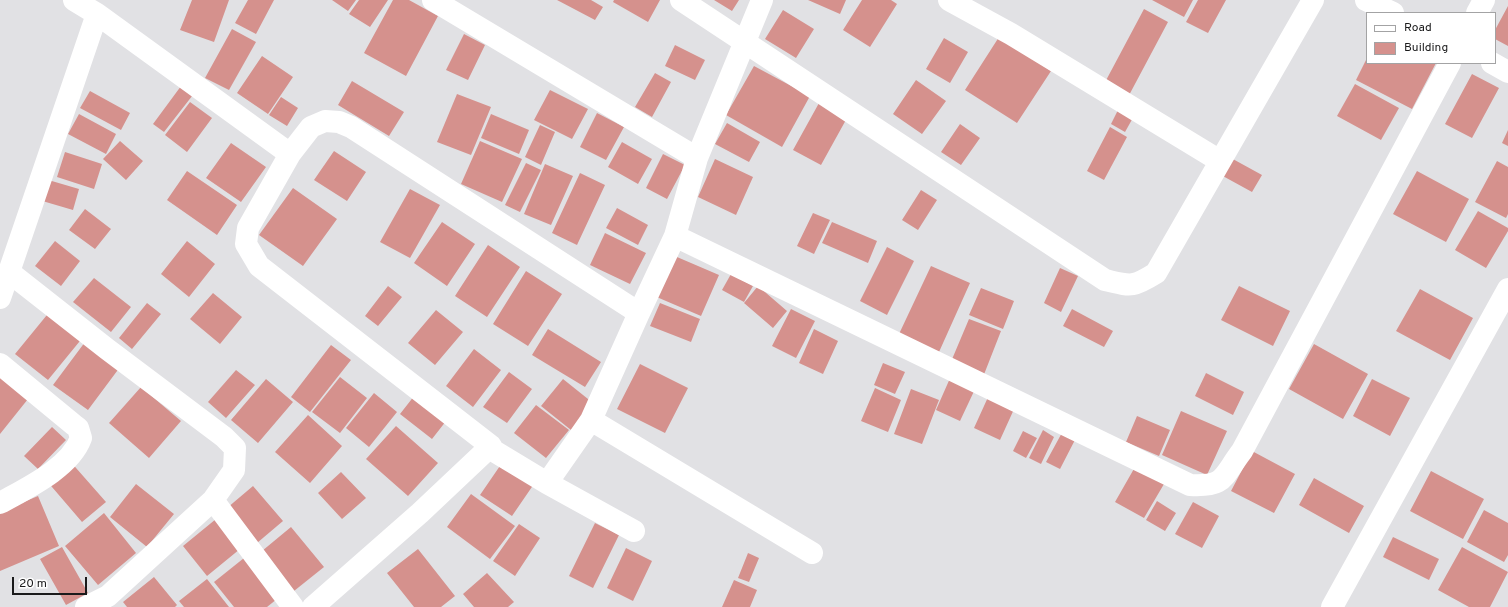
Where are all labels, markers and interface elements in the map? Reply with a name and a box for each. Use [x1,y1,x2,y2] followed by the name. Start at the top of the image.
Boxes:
[1366,12,1496,64] legend
[1404,20,1432,36] text: Road
[1404,40,1448,56] text: Building
[14,569,89,595] scale bar
[19,576,47,592] text: 20 m

